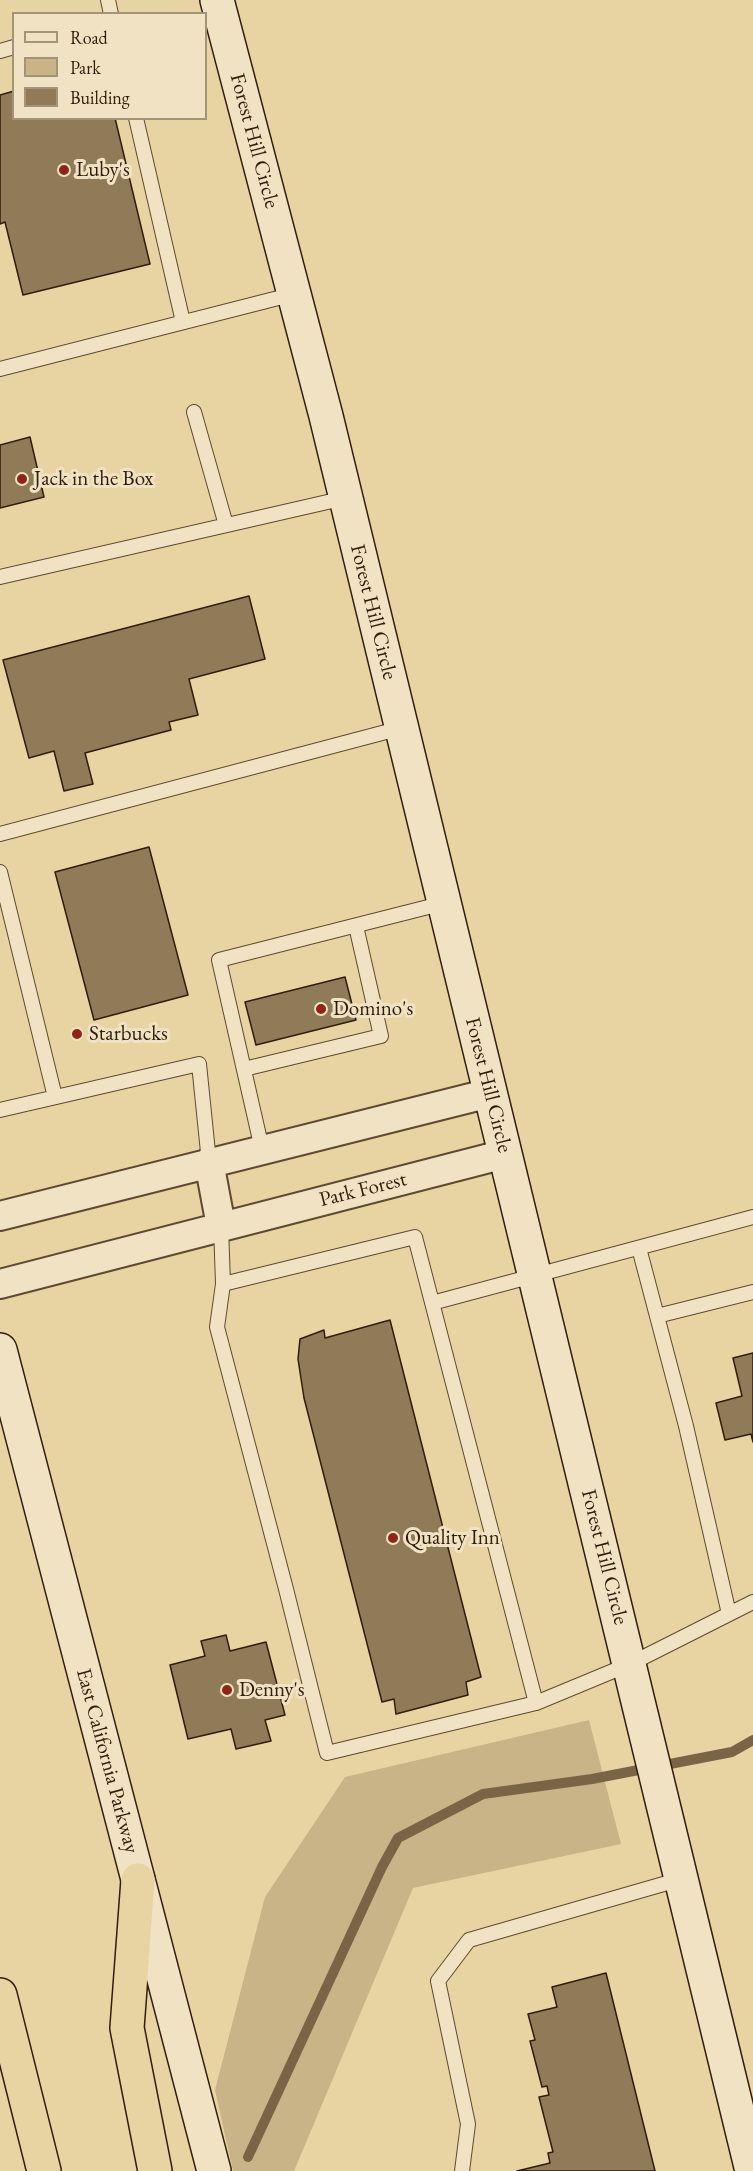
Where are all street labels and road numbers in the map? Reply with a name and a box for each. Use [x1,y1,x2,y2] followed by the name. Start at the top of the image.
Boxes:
[224,71,284,211] street label: Forest Hill Circle
[344,542,402,682] street label: Forest Hill Circle
[459,1015,517,1155] street label: Forest Hill Circle
[317,1167,409,1213] street label: Park Forest
[575,1487,633,1627] street label: Forest Hill Circle
[70,1666,144,1856] street label: East California Parkway

